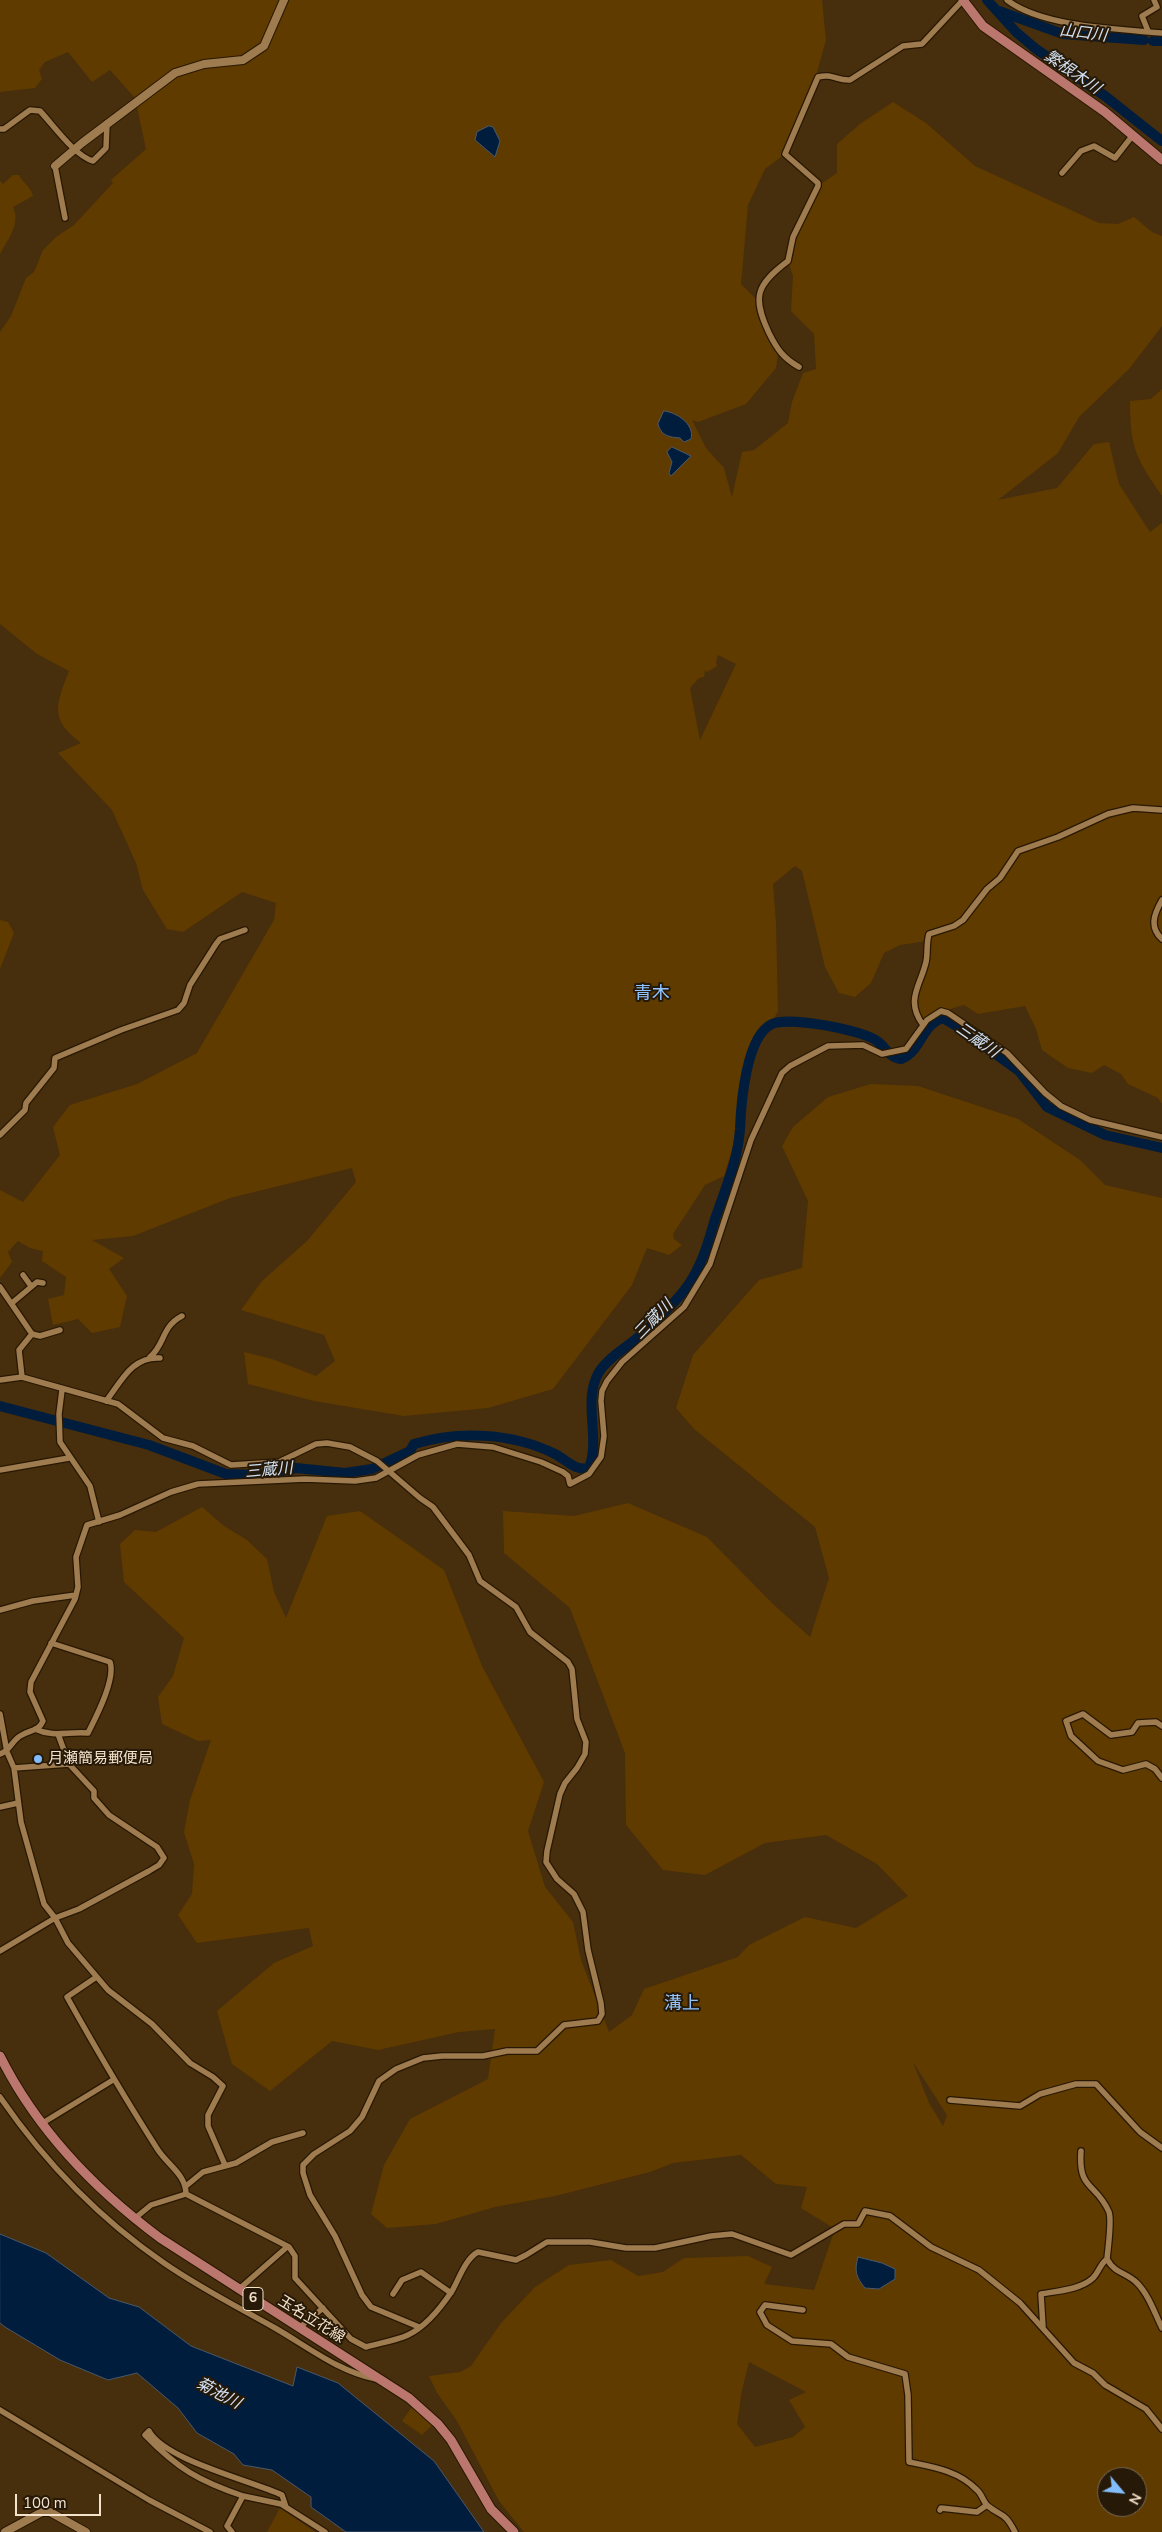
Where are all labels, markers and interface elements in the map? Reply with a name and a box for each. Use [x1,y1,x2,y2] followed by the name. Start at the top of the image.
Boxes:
[1058,22,1108,46] water label: 山口川
[1040,47,1104,99] water label: 繁根木川
[634,984,670,1006] district label: 青木
[952,1019,1002,1063] water label: 三蔵川
[630,1296,678,1344] water label: 三蔵川
[244,1459,294,1483] water label: 三蔵川
[48,1750,153,1768] place label: 月瀬簡易郵便局
[32,1753,44,1765] marker: 月瀬簡易郵便局
[664,1994,700,2016] district label: 溝上
[243,2288,263,2310] road number: 6
[274,2292,348,2348] street label: 玉名立花線
[192,2374,244,2414] water label: 菊池川
[1097,2467,1147,2517] north arrow
[18,2484,104,2516] scale bar
[1124,2490,1146,2508] text: N
[23,2493,67,2513] text: 100 m

